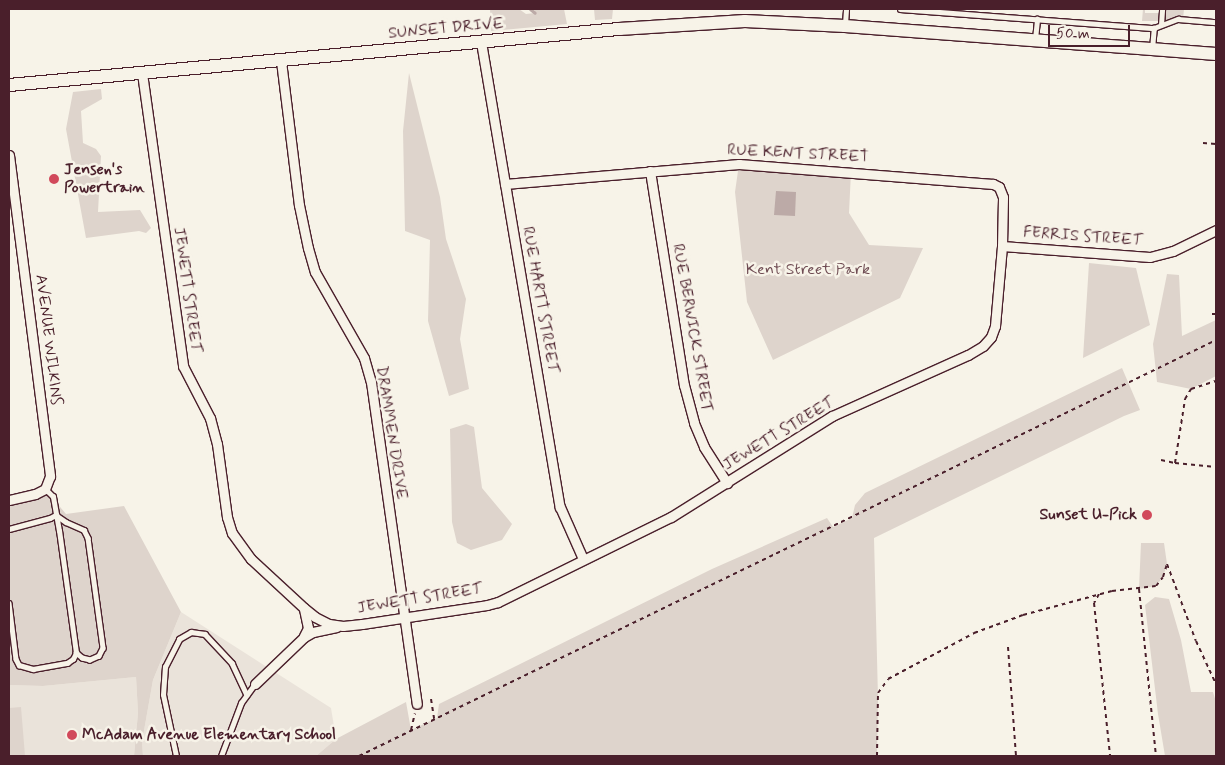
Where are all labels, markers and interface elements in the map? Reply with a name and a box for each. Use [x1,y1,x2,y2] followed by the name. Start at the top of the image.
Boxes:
[387,14,505,44] street label: SUNSET DRIVE
[1050,15,1132,47] scale bar
[1056,24,1090,44] text: 50 m
[727,141,869,167] street label: RUE KENT STREET
[64,160,145,198] place label: Jensen's Powertrain
[48,173,60,185] marker: Jensen's Powertrain
[1022,223,1144,251] street label: FERRIS STREET
[518,225,562,375] street label: RUE HARTT STREET
[169,226,205,354] street label: JEWETT STREET
[667,241,717,415] street label: RUE BERWICK STREET
[747,260,869,280] park label: Kent Street Park
[30,272,66,408] street label: AVENUE WILKINS
[371,364,411,502] street label: DRAMMEN DRIVE
[719,393,839,475] street label: JEWETT STREET
[1039,505,1137,525] place label: Sunset U-Pick
[1141,509,1153,521] marker: Sunset U-Pick
[356,580,484,618] street label: JEWETT STREET
[82,725,334,745] place label: McAdam Avenue Elementary School
[66,729,78,741] marker: McAdam Avenue Elementary School

